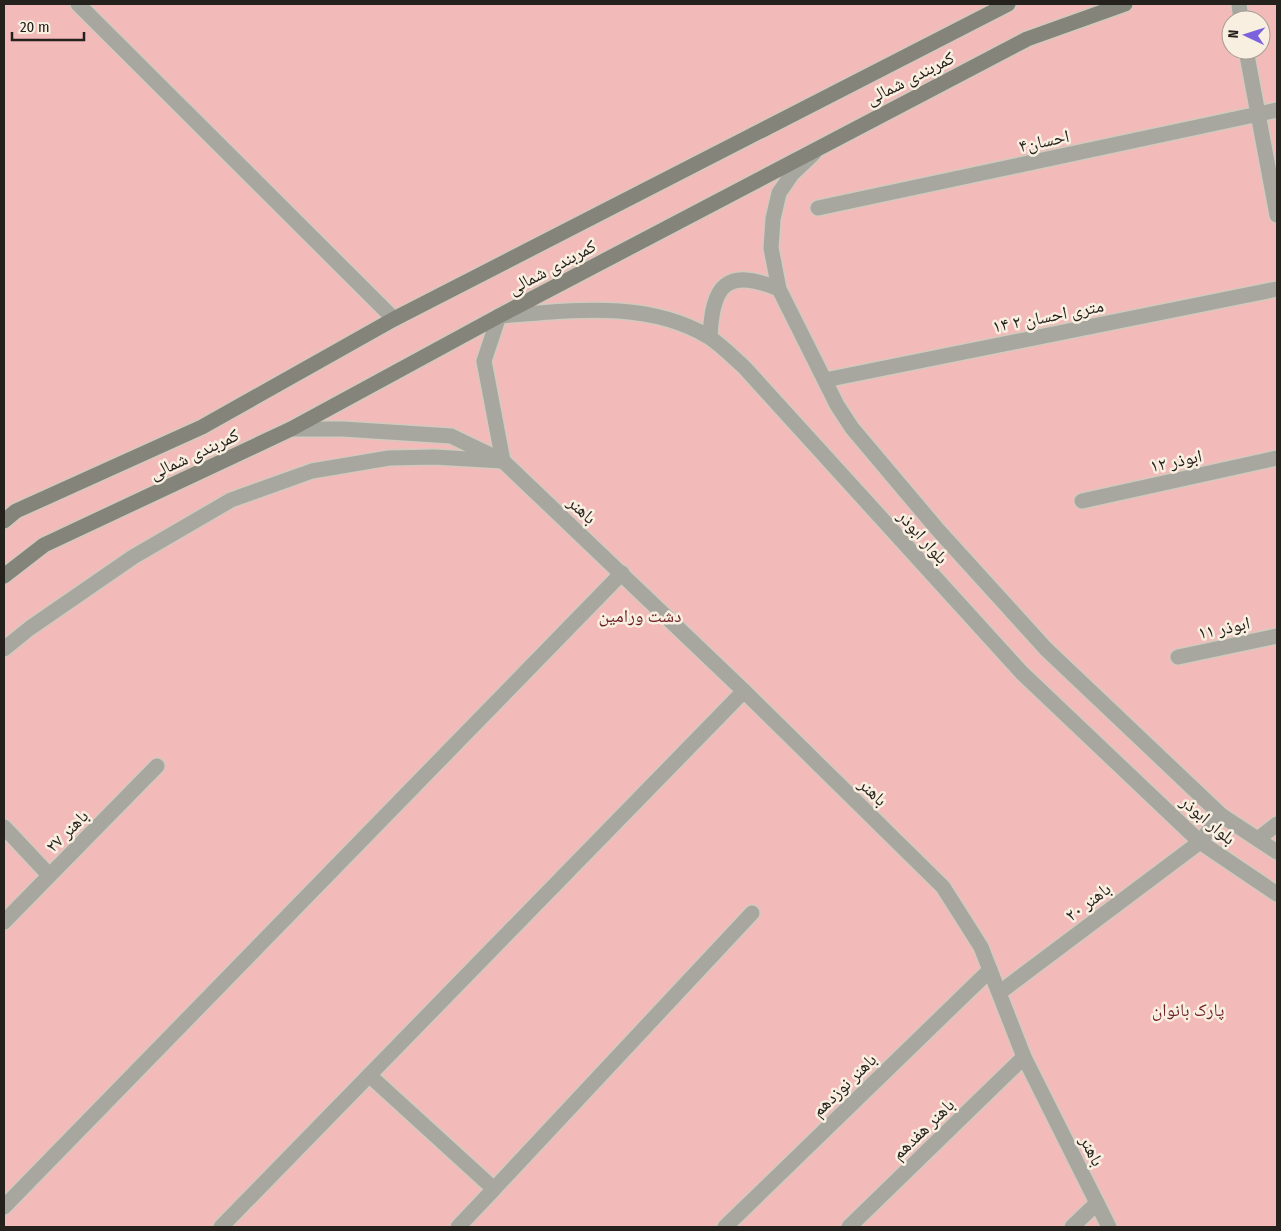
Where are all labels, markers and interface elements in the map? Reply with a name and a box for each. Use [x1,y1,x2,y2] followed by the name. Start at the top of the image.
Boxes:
[12,10,85,42] scale bar
[1221,10,1271,60] north arrow
[20,18,50,36] text: 20 m
[1225,29,1242,39] text: N
[862,46,958,110] street label: کمربندی شمالی
[1017,125,1071,157] street label: احسان۴
[504,234,600,299] street label: کمربندی شمالی
[991,294,1105,338] street label: ۱۴ متری احسان ۲
[146,423,243,484] street label: کمربندی شمالی
[1148,445,1204,477] street label: ابوذر ۱۲
[562,491,601,529] street label: باهنر
[892,505,953,569] street label: بلوار ابوذر
[598,605,682,627] park label: دشت ورامین
[1196,612,1252,644] street label: ابوذر ۱۱
[853,773,892,811] street label: باهنر
[1175,790,1240,849] street label: بلوار ابوذر
[41,805,93,857] street label: باهنر ۲۷
[1061,878,1115,926] street label: باهنر ۲۰
[1152,999,1224,1021] park label: پارک بانوان
[807,1049,882,1122] street label: باهنر نوزدهم
[887,1094,960,1165] street label: باهنر هفدهم
[1075,1131,1109,1170] street label: باهنر

